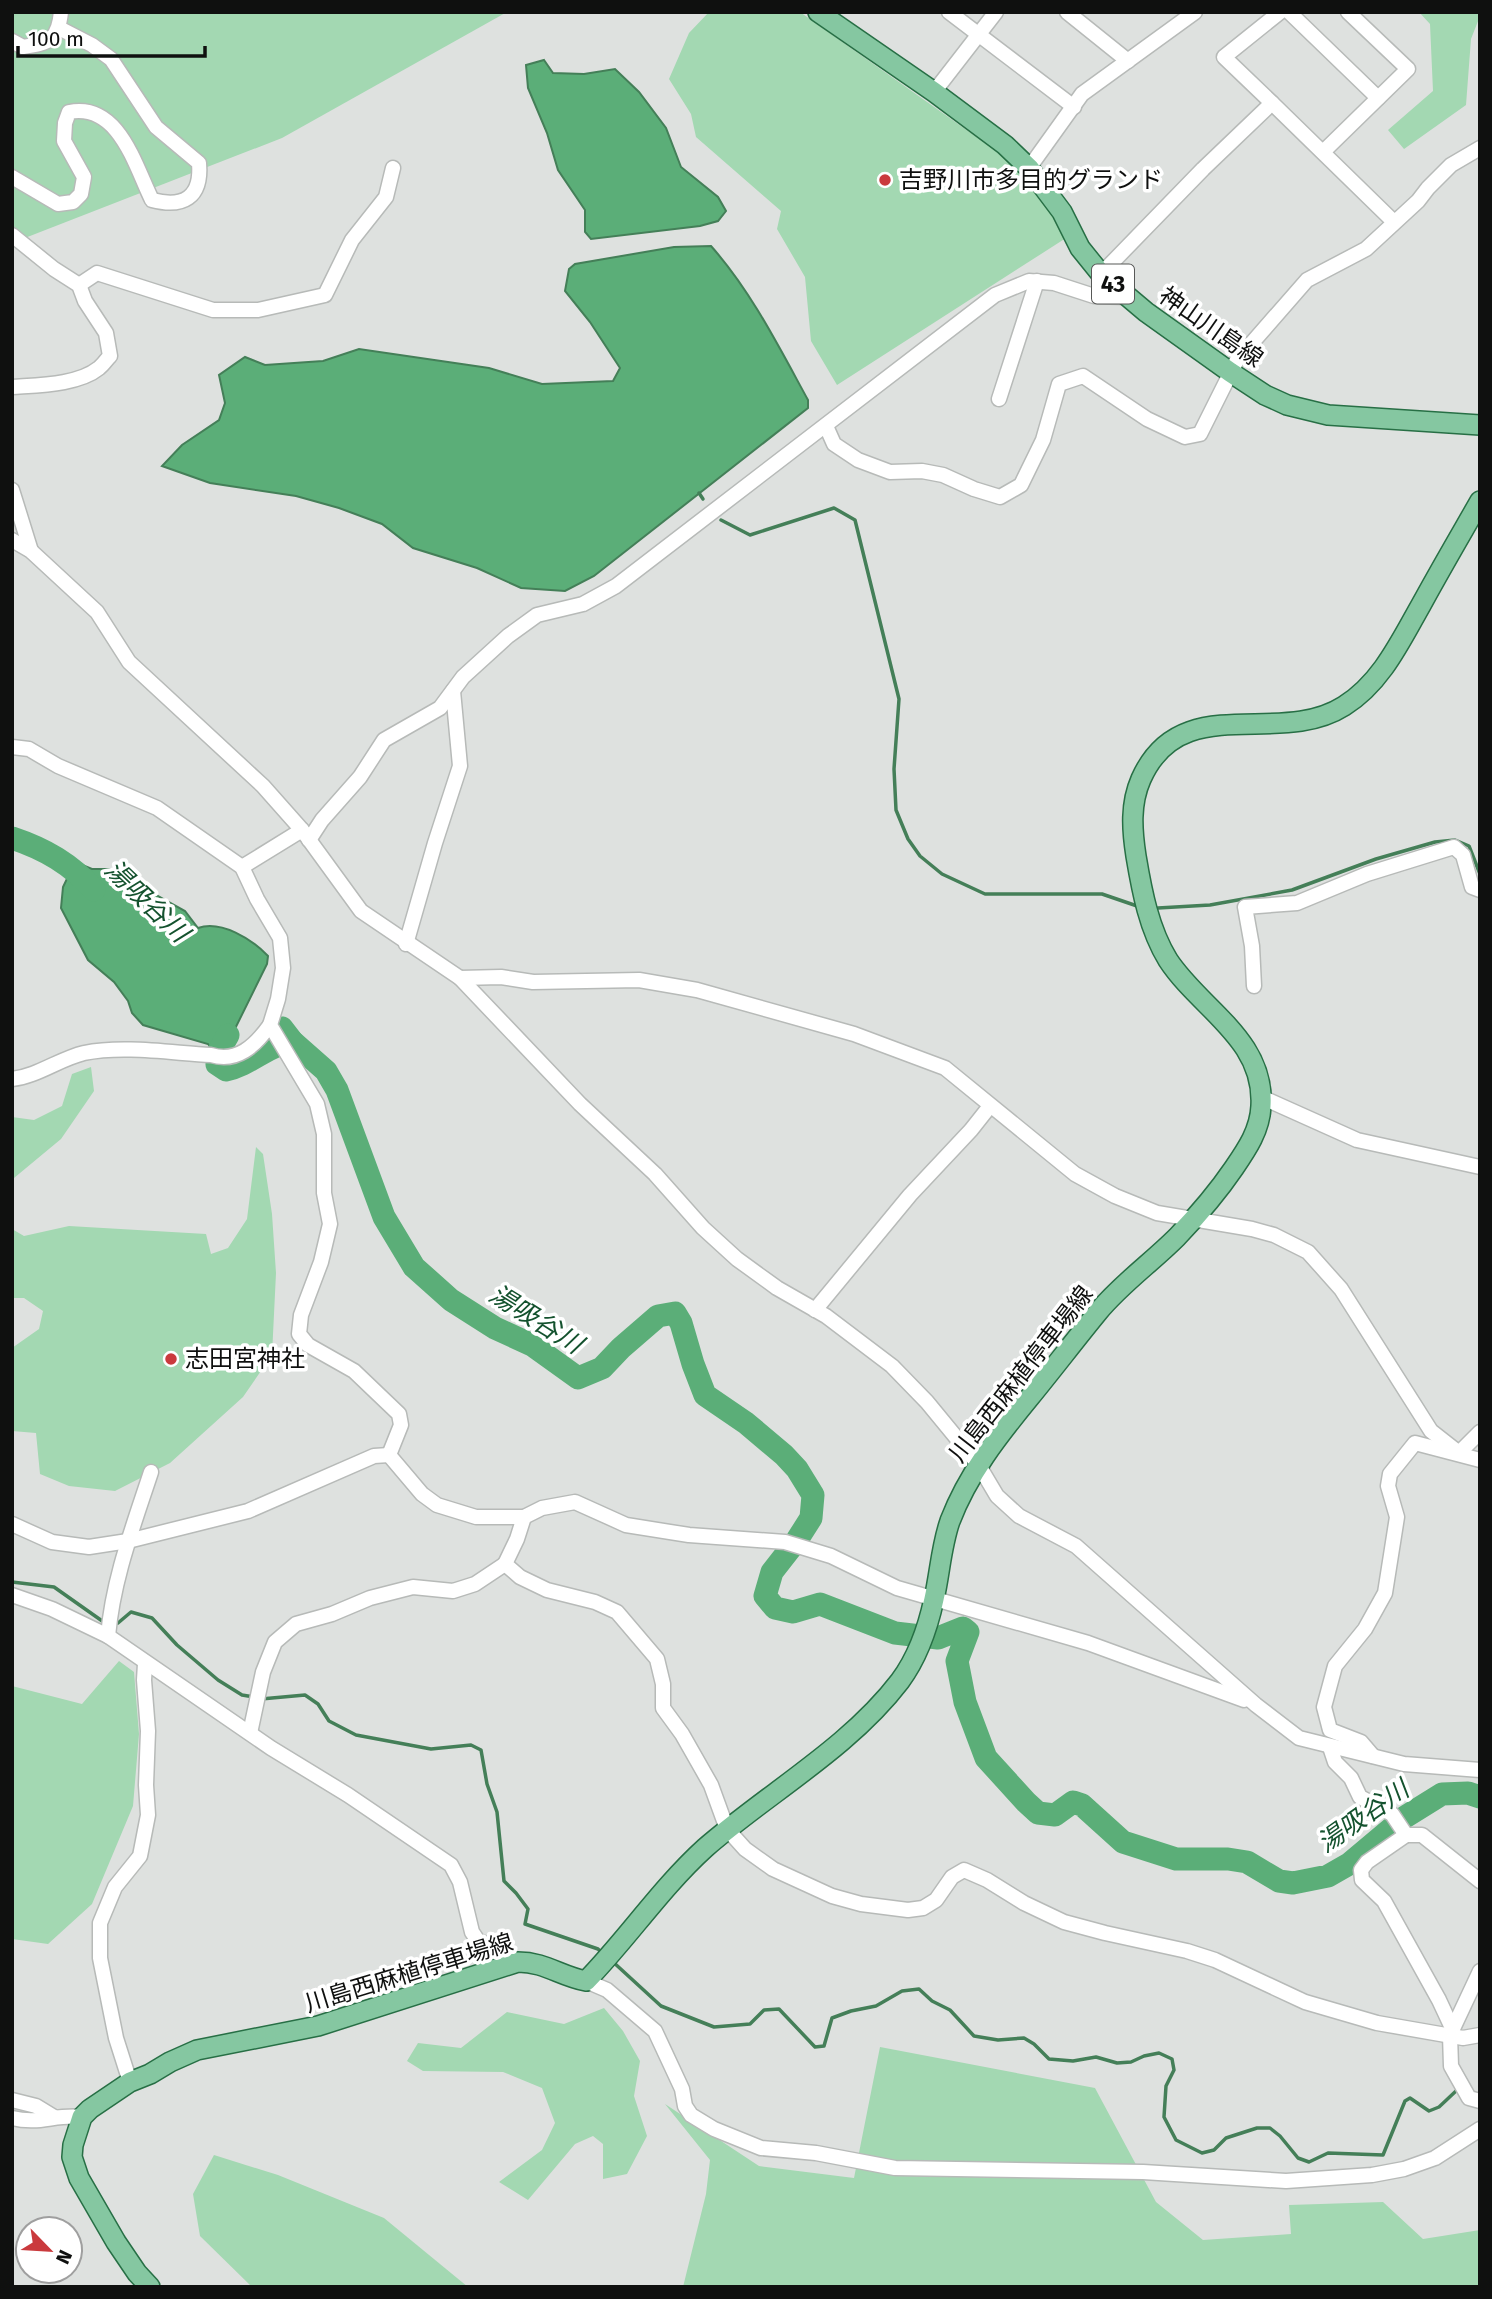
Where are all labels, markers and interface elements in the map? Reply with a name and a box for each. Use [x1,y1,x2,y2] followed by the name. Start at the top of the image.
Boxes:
[18,14,205,58] scale bar
[28,26,84,52] text: 100 m
[899,166,1163,194] place label: 吉野川市多目的グランド
[877,172,893,188] marker: 吉野川市多目的グランド
[1092,264,1134,304] road number: 43
[1154,281,1268,373] street label: 神山川島線
[98,854,197,951] water label: 湯吸谷川
[483,1279,591,1362] water label: 湯吸谷川
[943,1280,1099,1468] street label: 川島西麻植停車場線
[185,1345,305,1373] place label: 志田宮神社
[163,1351,179,1367] marker: 志田宮神社
[1312,1772,1417,1859] water label: 湯吸谷川
[302,1928,516,2018] street label: 川島西麻植停車場線
[14,2215,84,2285] north arrow
[51,2246,77,2268] text: N

